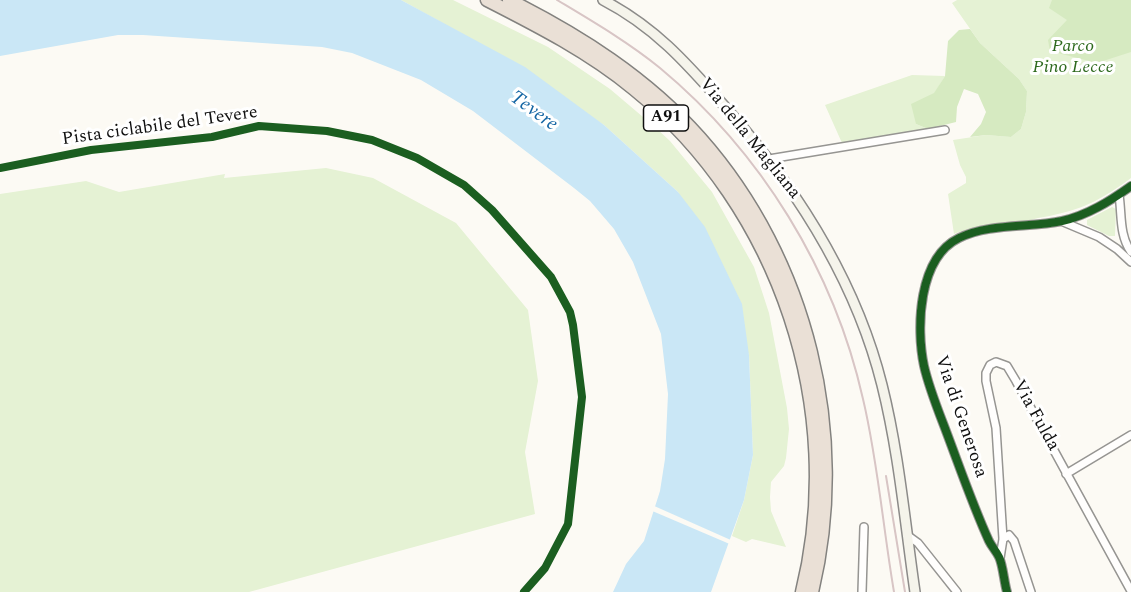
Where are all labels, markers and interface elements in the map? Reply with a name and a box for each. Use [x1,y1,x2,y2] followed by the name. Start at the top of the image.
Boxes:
[1033,36,1113,78] park label: Parco Pino Lecce
[694,74,804,204] street label: Via della Magliana
[504,87,562,137] water label: Tevere
[61,103,259,151] street label: Pista ciclabile del Tevere
[644,105,688,131] road number: A91
[929,353,991,481] street label: Via di Generosa
[1007,377,1063,455] street label: Via Fulda

